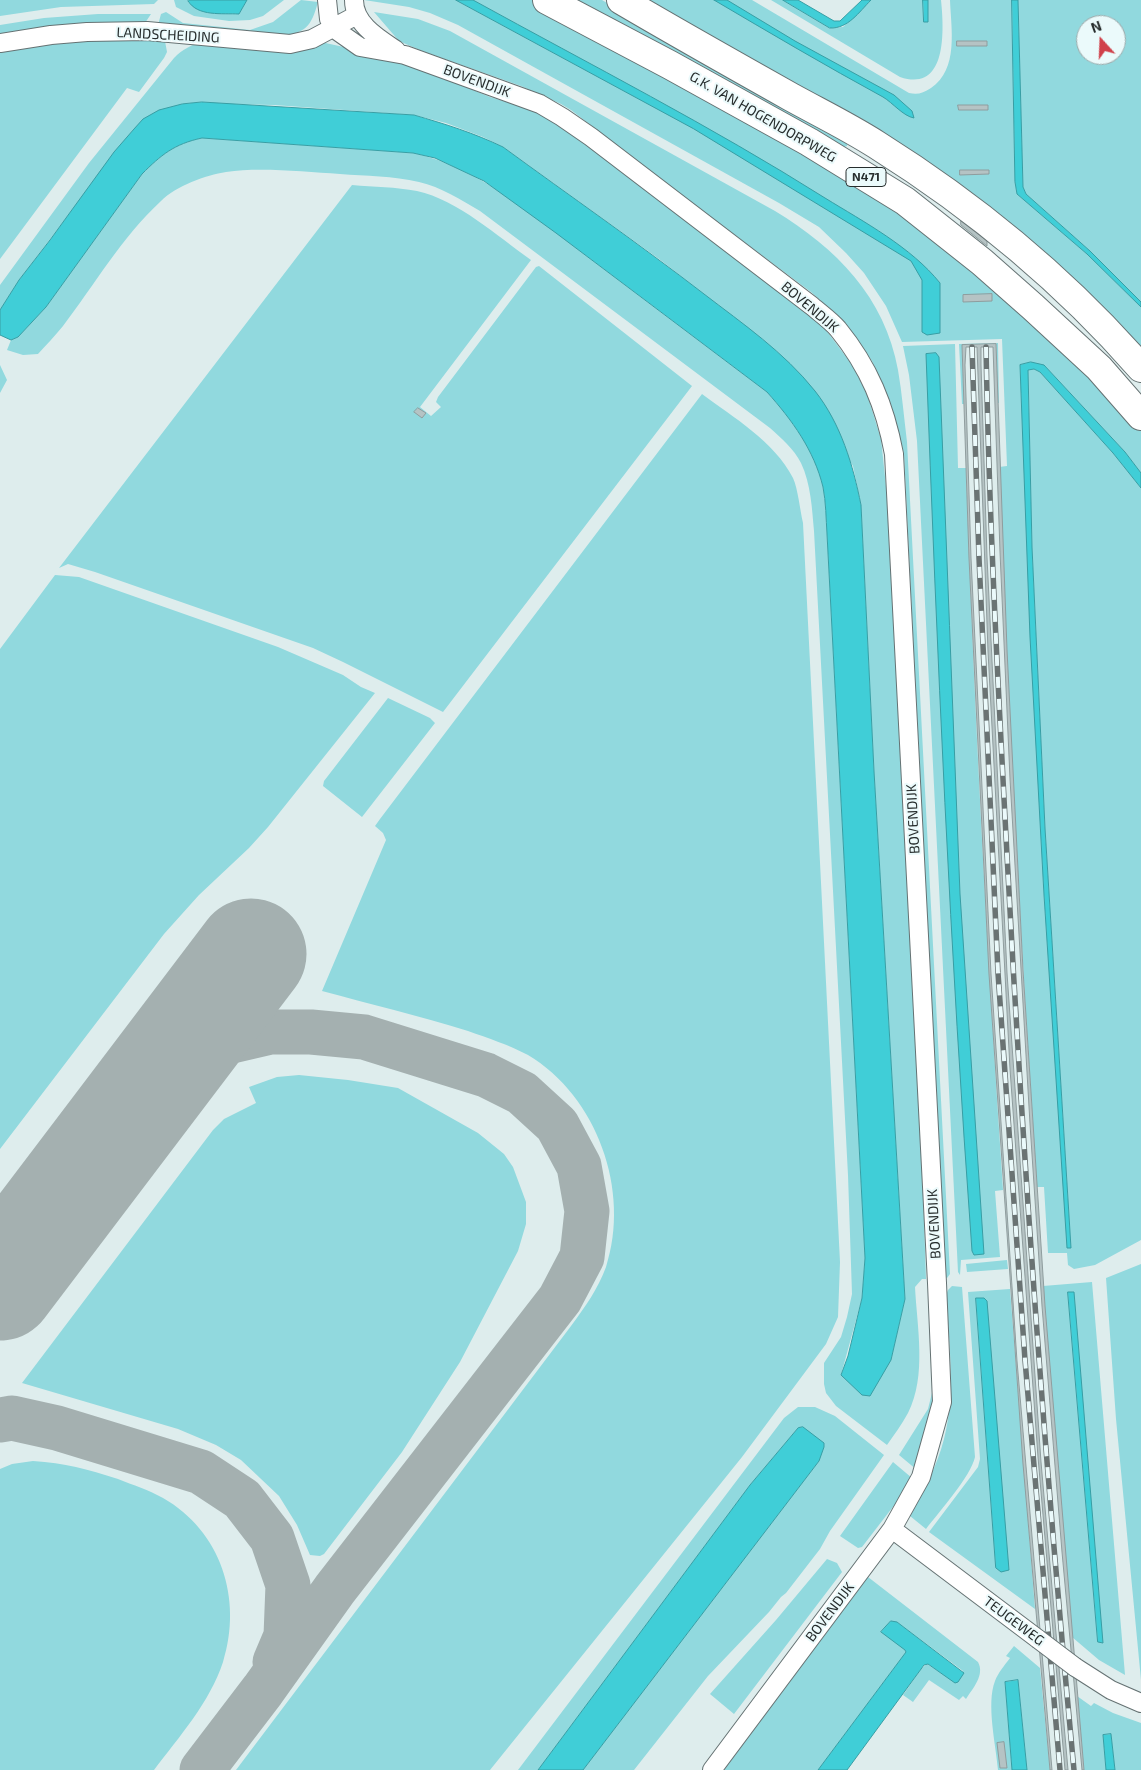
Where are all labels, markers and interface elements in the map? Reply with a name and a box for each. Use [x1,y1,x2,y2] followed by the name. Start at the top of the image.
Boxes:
[1076,15,1126,65] north arrow
[1088,17,1104,36] text: N
[116,24,220,46] street label: LANDSCHEIDING
[441,61,513,101] street label: BOVENDIJK
[687,68,839,166] street label: G.K. VAN HOGENDORPWEG
[846,168,886,186] road number: N471
[778,278,842,336] street label: BOVENDIJK
[903,784,923,854] street label: BOVENDIJK
[924,1189,944,1259] street label: BOVENDIJK
[802,1579,858,1645] street label: BOVENDIJK
[980,1593,1048,1649] street label: TEUGEWEG

